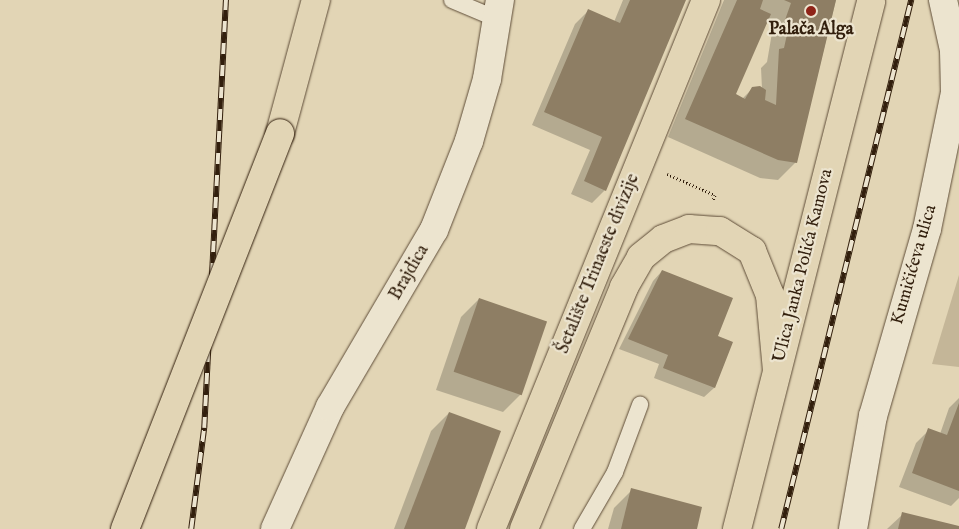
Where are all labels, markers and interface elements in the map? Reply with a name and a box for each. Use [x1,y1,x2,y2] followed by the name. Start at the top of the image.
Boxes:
[805,5,817,17] marker: Palača Alga
[769,19,853,41] place label: Palača Alga
[769,167,839,365] street label: Ulica Janka Polića Kamova
[553,171,645,357] street label: Šetalište Trinaeste divizije
[888,203,942,327] street label: Kumičićeva ulica
[386,241,434,305] street label: Brajdica

